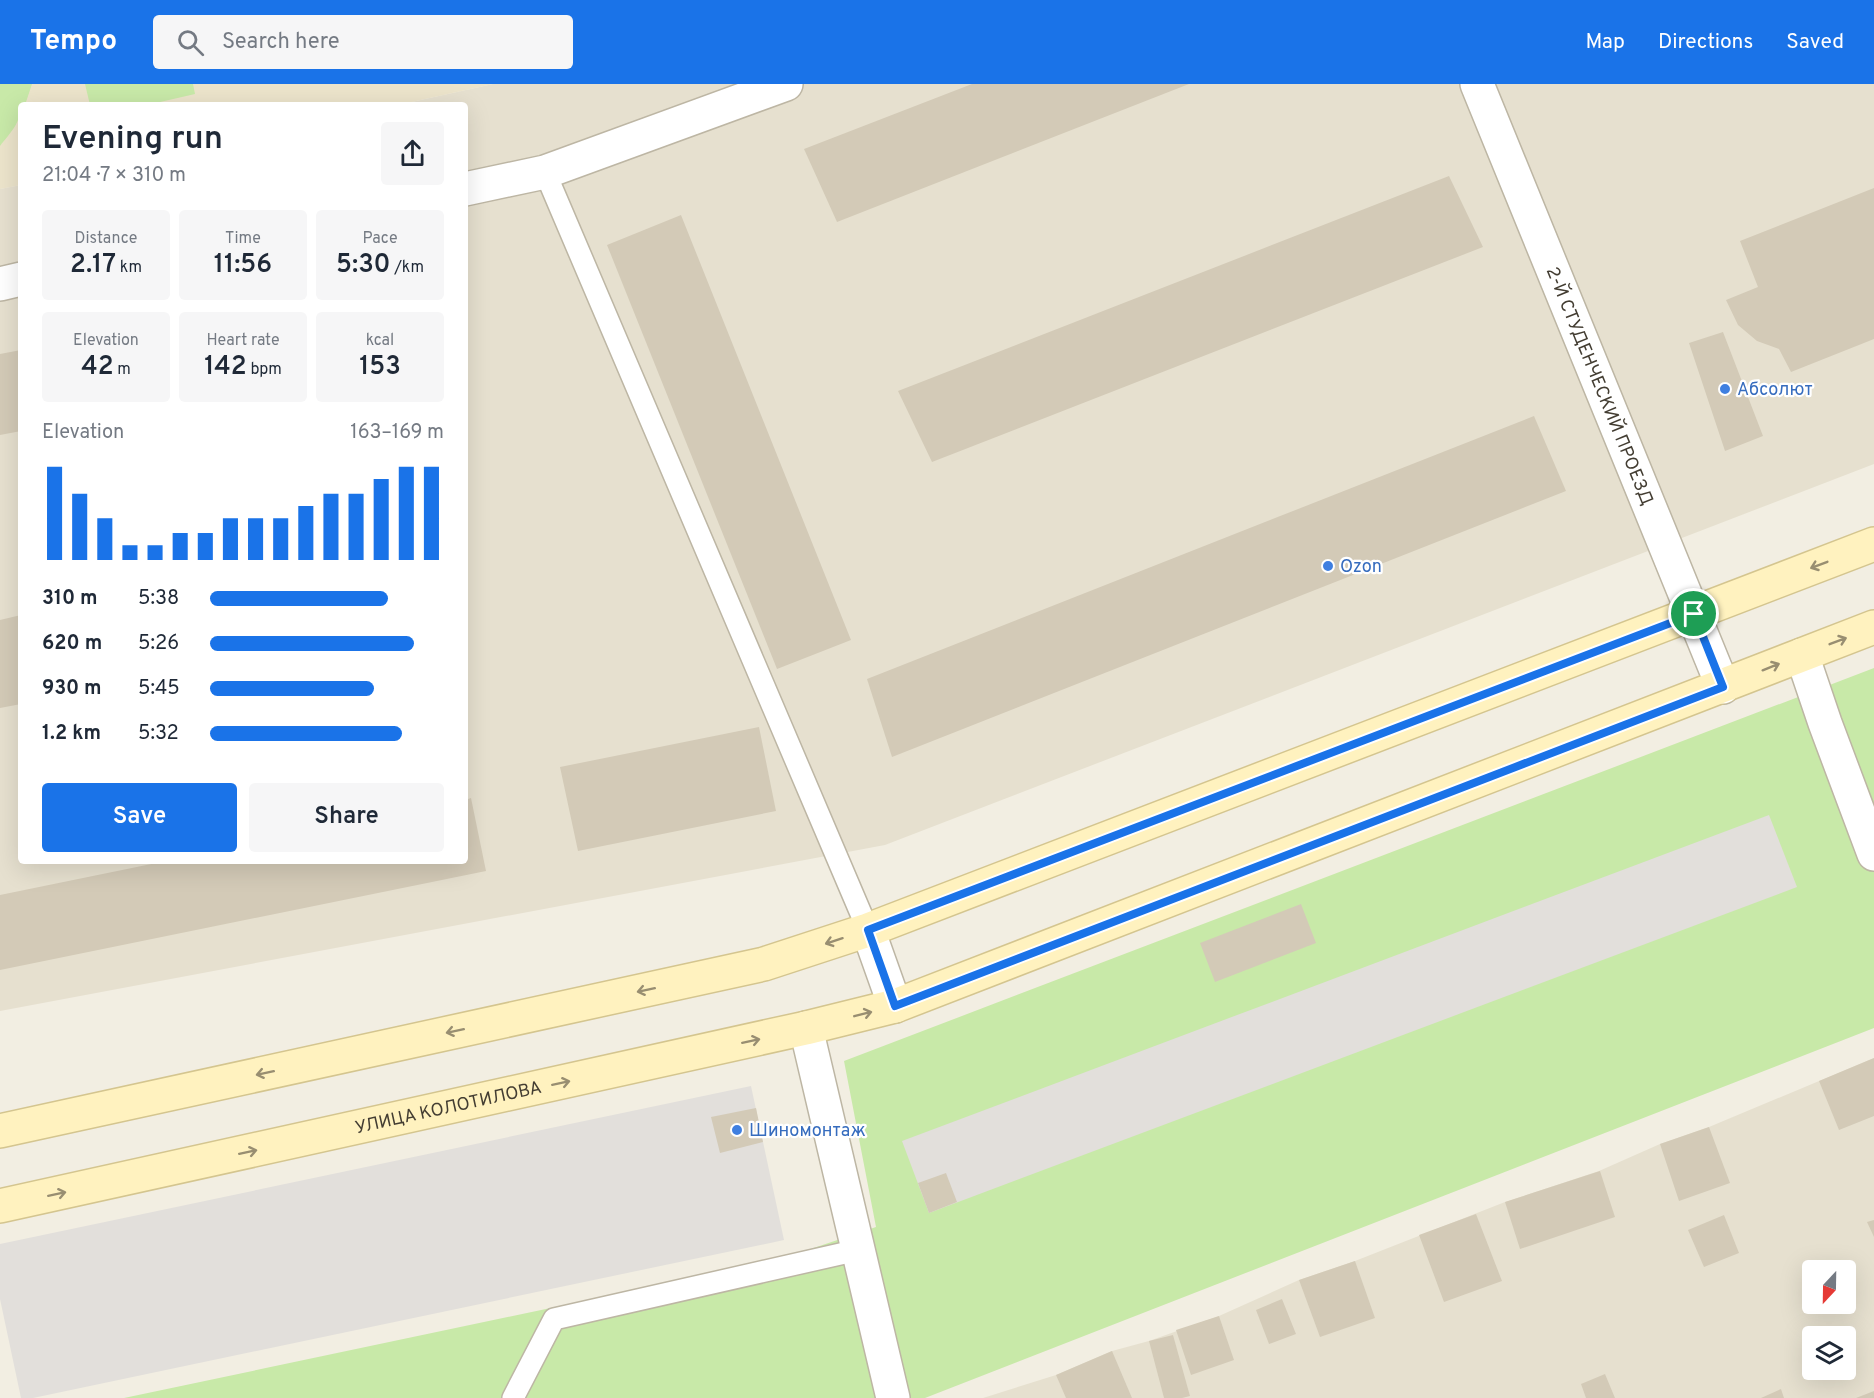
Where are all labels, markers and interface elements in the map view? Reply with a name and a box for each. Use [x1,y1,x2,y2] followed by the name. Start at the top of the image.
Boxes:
[153,15,573,69] search box
[30,24,117,60] text: Tempo
[174,26,207,59] icon: search
[222,29,340,56] text: Search here
[1585,29,1625,56] text: Map
[1658,29,1753,56] text: Directions
[1786,29,1844,56] text: Saved
[42,119,223,161] text: Evening run
[381,122,444,185] button: share
[42,163,186,189] text: 21:04 · 7 × 310 m
[75,229,137,249] text: Distance
[225,229,261,249] text: Time
[362,229,398,249] text: Pace
[70,249,116,282] text: 2.17
[214,249,272,282] text: 11:56
[336,249,390,282] text: 5:30
[116,258,142,278] text: km
[390,258,424,278] text: /km
[1540,264,1658,509] street label: 2-Й СТУДЕНЧЕСКИЙ ПРОЕЗД
[73,331,139,351] text: Elevation
[206,331,280,351] text: Heart rate
[366,331,394,351] text: kcal
[81,351,114,384] text: 42
[204,351,247,384] text: 142
[359,351,401,384] text: 153
[114,360,131,380] text: m
[247,360,282,380] text: bpm
[1737,379,1813,402] place label: Абсолют
[1718,382,1732,396] marker: Абсолют
[42,420,124,446] text: Elevation
[350,420,444,446] text: 163–169 m
[1340,556,1382,579] place label: Ozon
[1321,559,1335,573] marker: Ozon
[1811,560,1829,571] one-way arrow
[42,586,98,612] text: 310 m
[138,586,179,612] text: 5:38
[1668,588,1719,639] pin
[1677,597,1710,630] icon: arrive
[42,631,102,657] text: 620 m
[138,631,179,657] text: 5:26
[1828,635,1847,646] one-way arrow
[1761,661,1780,672] one-way arrow
[42,676,102,702] text: 930 m
[138,676,180,702] text: 5:45
[42,721,101,747] text: 1.2 km
[138,721,179,747] text: 5:32
[42,783,237,852] button: Save
[249,783,444,852] button: Share
[825,936,844,947] one-way arrow
[637,984,656,996] one-way arrow
[853,1008,872,1020] one-way arrow
[446,1026,466,1037] one-way arrow
[742,1034,761,1046] one-way arrow
[255,1068,275,1079] one-way arrow
[551,1076,570,1088] one-way arrow
[353,1077,544,1140] street label: УЛИЦА КОЛОТИЛОВА
[749,1120,866,1143] place label: Шиномонтаж
[730,1123,744,1137] marker: Шиномонтаж
[238,1145,257,1157] one-way arrow
[47,1187,66,1199] one-way arrow
[1802,1260,1856,1314] north arrow
[1802,1260,1856,1380] map controls
[1802,1326,1856,1380] button: layers

